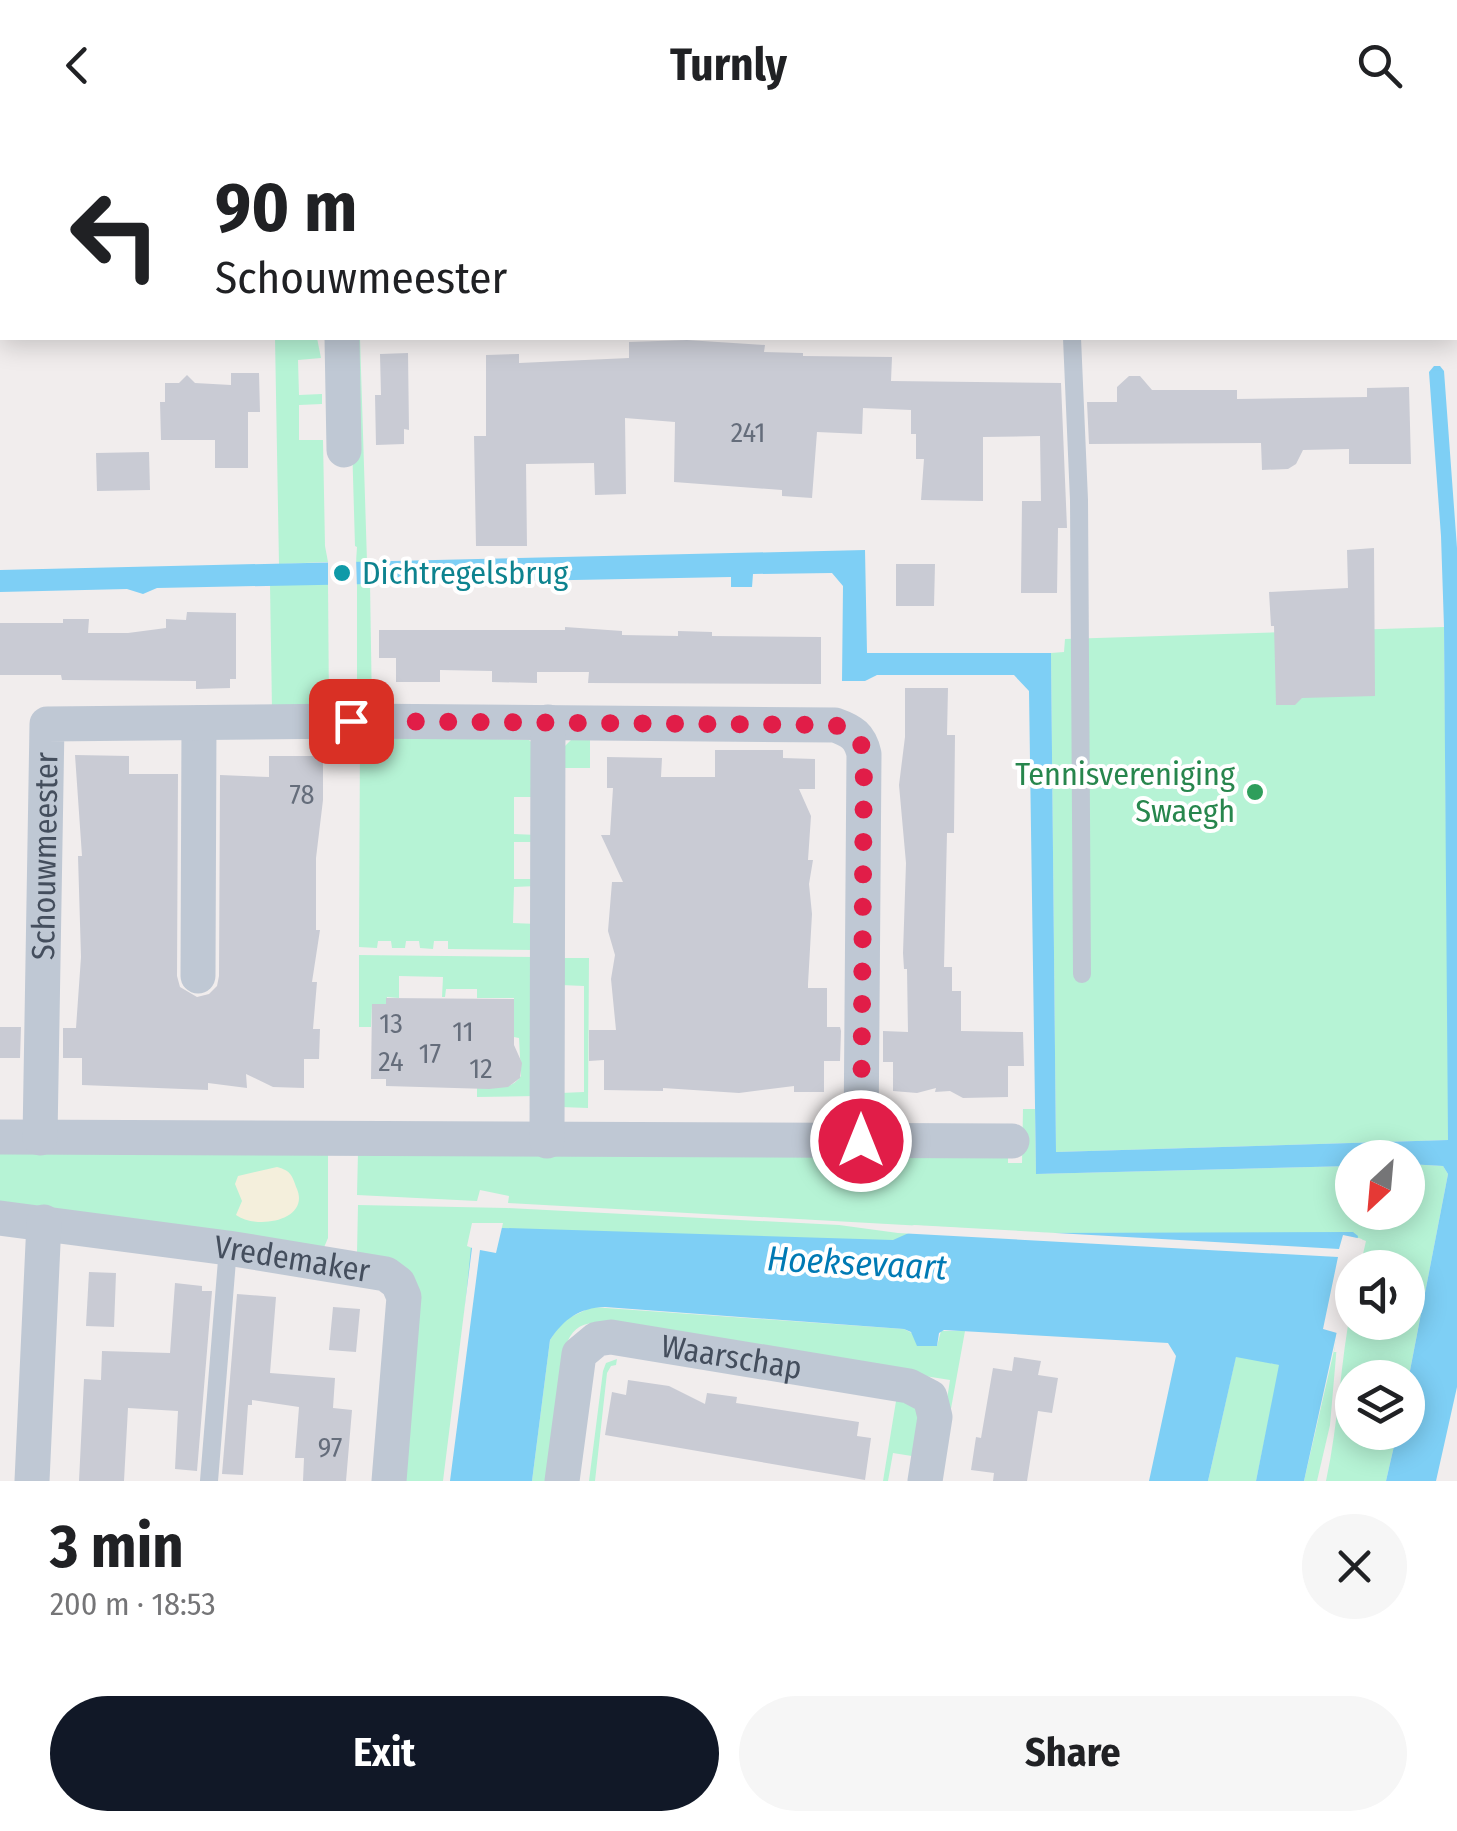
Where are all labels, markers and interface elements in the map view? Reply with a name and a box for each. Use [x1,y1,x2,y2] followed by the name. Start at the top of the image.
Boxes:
[50,38,105,93] icon: back
[670,38,787,92] text: Turnly
[1352,38,1407,93] icon: search
[215,166,357,250] text: 90 m
[50,170,180,300] icon: left
[215,251,507,305] text: Schouwmeester
[731,416,765,449] house number: 241
[362,554,568,592] place label: Dichtregelsbrug
[331,562,353,584] marker: Dichtregelsbrug
[309,679,394,764] pin
[324,694,379,749] icon: arrive
[24,752,66,960] street label: Schouwmeester
[1015,755,1235,830] place label: Tennisvereniging Swaegh
[290,778,314,811] house number: 78
[1244,781,1266,803] marker: Tennisvereniging Swaegh
[379,1007,403,1040] house number: 13
[452,1015,474,1048] house number: 11
[419,1037,441,1070] house number: 17
[378,1045,404,1078] house number: 24
[469,1052,493,1085] house number: 12
[809,1089,913,1193] position arrow
[1335,1140,1425,1230] north arrow
[1335,1140,1425,1450] map controls
[212,1227,373,1290] street label: Vredemaker
[766,1237,949,1289] water label: Hoeksevaart
[1335,1250,1425,1340] button: sound
[659,1327,805,1387] street label: Waarschap
[1335,1360,1425,1450] button: layers
[318,1431,342,1464] house number: 97
[50,1511,184,1583] text: 3 min
[1302,1514,1407,1619] button: close
[50,1585,216,1623] text: 200 m · 18:53
[50,1696,719,1811] button: Exit
[739,1696,1407,1811] button: Share

